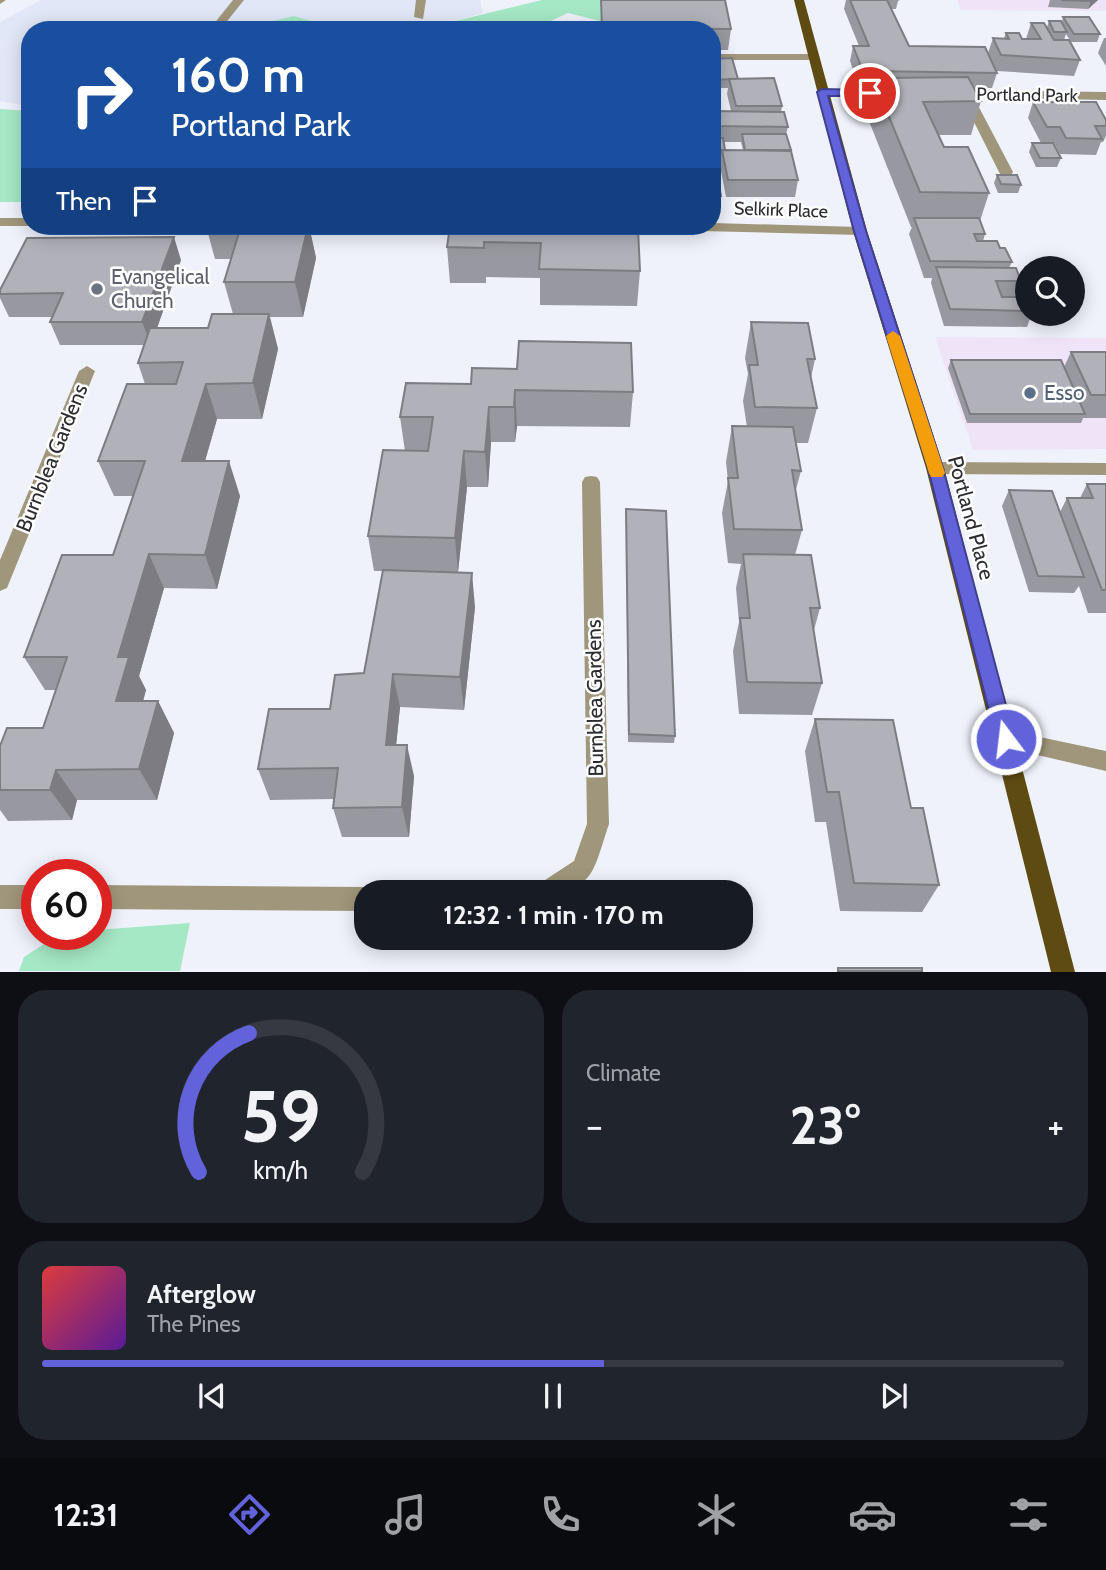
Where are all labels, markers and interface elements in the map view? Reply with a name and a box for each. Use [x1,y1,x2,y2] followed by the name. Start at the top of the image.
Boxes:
[171,45,305,104] text: 160 m
[56,49,147,140] icon: right
[840,63,900,123] pin
[851,74,889,112] icon: arrive
[976,83,1079,107] street label: Portland Park
[171,105,351,144] text: Portland Park
[126,182,164,220] icon: arrive
[56,185,112,217] text: Then
[734,197,828,223] street label: Selkirk Place
[1015,256,1085,326] map controls
[1015,256,1085,326] button: search
[111,264,210,313] place label: Evangelical Church
[89,281,105,297] marker: Evangelical Church
[10,380,93,535] street label: Burnblea Gardens
[1044,380,1084,405] place label: Esso
[1022,385,1038,401] marker: Esso
[943,453,1000,583] street label: Portland Place
[581,619,608,777] street label: Burnblea Gardens
[969,702,1043,776] position arrow
[21,859,112,950] speed limit sign: 60
[443,899,664,931] text: 12:32 · 1 min · 170 m
[586,1059,661,1087] text: Climate
[241,1073,321,1161] text: 59
[790,1094,860,1157] text: 23°
[586,1102,603,1149] text: −
[1047,1102,1064,1149] text: +
[254,1155,308,1185] text: km/h
[147,1278,256,1310] text: Afterglow
[147,1310,241,1338] text: The Pines
[193,1377,231,1415] icon: previous
[534,1377,572,1415] icon: pause
[875,1377,913,1415] icon: next
[225,1490,274,1539] icon: directions
[381,1490,430,1539] icon: music
[536,1490,585,1539] icon: phone
[692,1490,741,1539] icon: climate
[848,1490,897,1539] icon: car
[1004,1490,1053,1539] icon: filters
[53,1495,118,1534] text: 12:31

